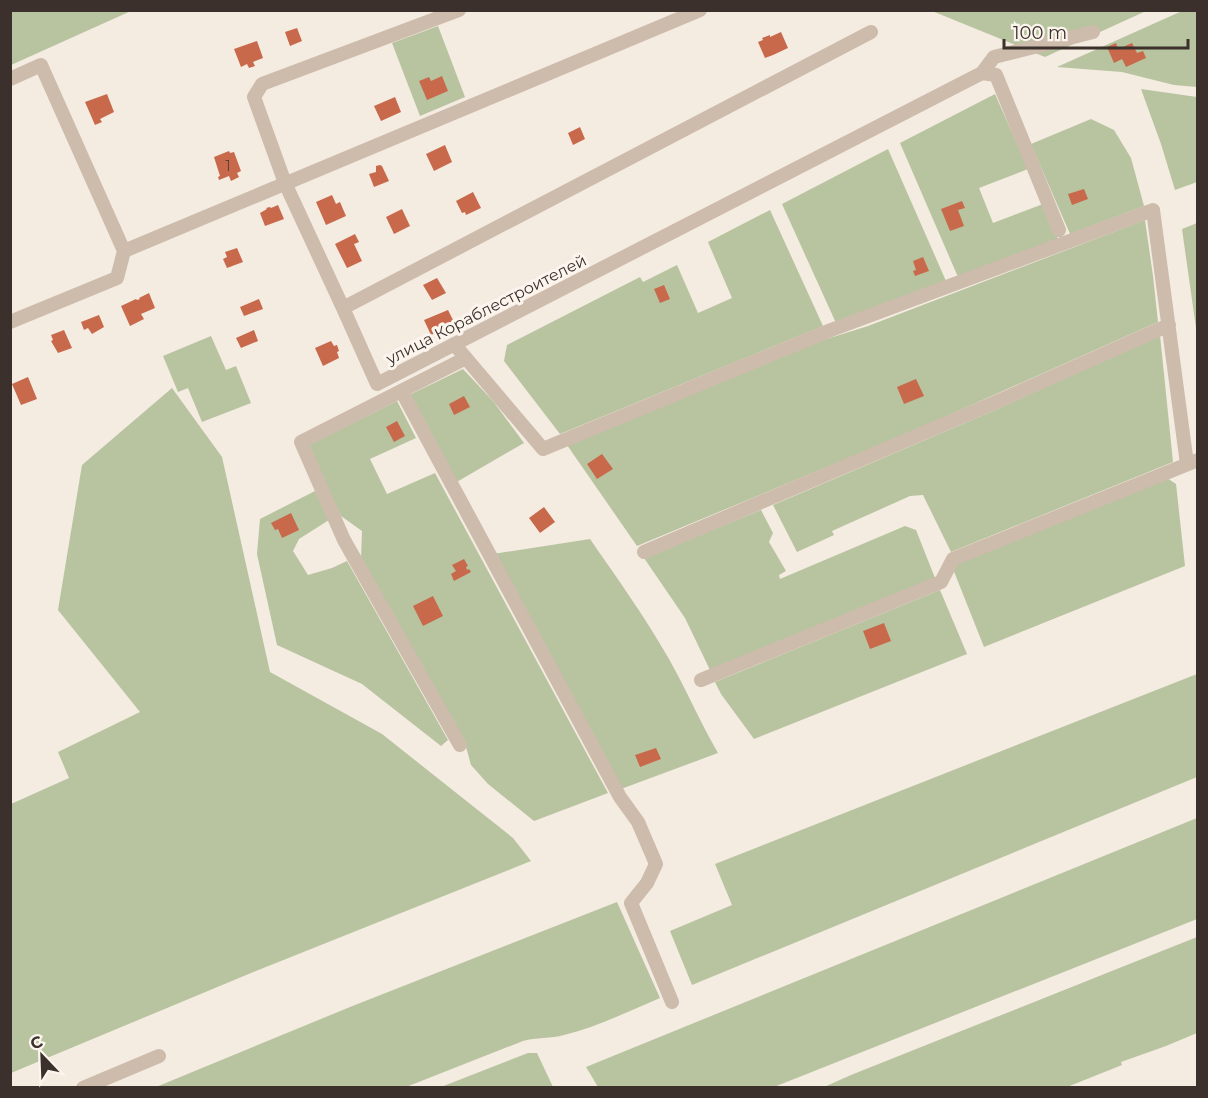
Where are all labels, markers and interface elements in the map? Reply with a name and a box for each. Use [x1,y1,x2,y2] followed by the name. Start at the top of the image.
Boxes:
[1004,12,1188,50] scale bar
[1013,22,1067,44] text: 100 m
[225,157,231,175] house number: 1
[382,251,590,369] street label: улица Кораблестроителей
[12,1026,72,1086] north arrow
[27,1031,46,1054] text: С

